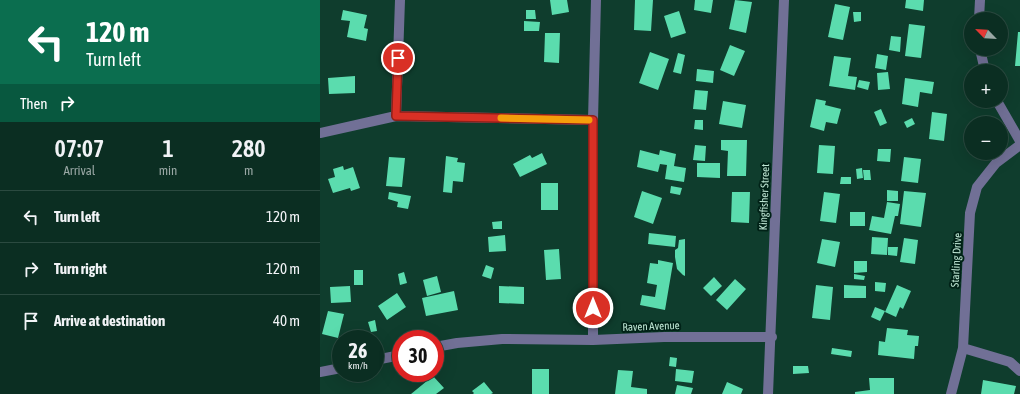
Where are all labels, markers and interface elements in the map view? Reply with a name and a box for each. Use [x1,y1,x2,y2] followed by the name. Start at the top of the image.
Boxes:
[964,12,1008,56] north arrow
[964,12,1008,160] map controls
[20,16,72,68] icon: left
[86,16,149,48] text: 120 m
[381,41,415,75] pin
[387,47,409,69] icon: arrive
[86,49,141,70] text: Turn left
[964,64,1008,108] button: +
[56,92,78,114] icon: right
[20,95,48,112] text: Then
[964,116,1008,160] button: −
[54,135,104,162] text: 07:07
[162,135,174,162] text: 1
[232,135,266,162] text: 280
[63,163,95,178] text: Arrival
[159,163,177,178] text: min
[244,163,253,178] text: m
[757,163,771,231] street label: Kingfisher Street
[20,206,42,228] icon: left
[54,208,100,225] text: Turn left
[266,208,300,225] text: 120 m
[949,232,963,288] street label: Starling Drive
[20,258,42,280] icon: right
[54,260,107,277] text: Turn right
[266,260,300,277] text: 120 m
[572,287,614,329] position arrow
[20,310,42,332] icon: arrive
[54,312,165,329] text: Arrive at destination
[273,312,300,329] text: 40 m
[622,319,680,333] street label: Raven Avenue
[392,330,444,382] speed limit sign: 30
[349,339,367,362] text: 26
[348,360,368,371] text: km/h

